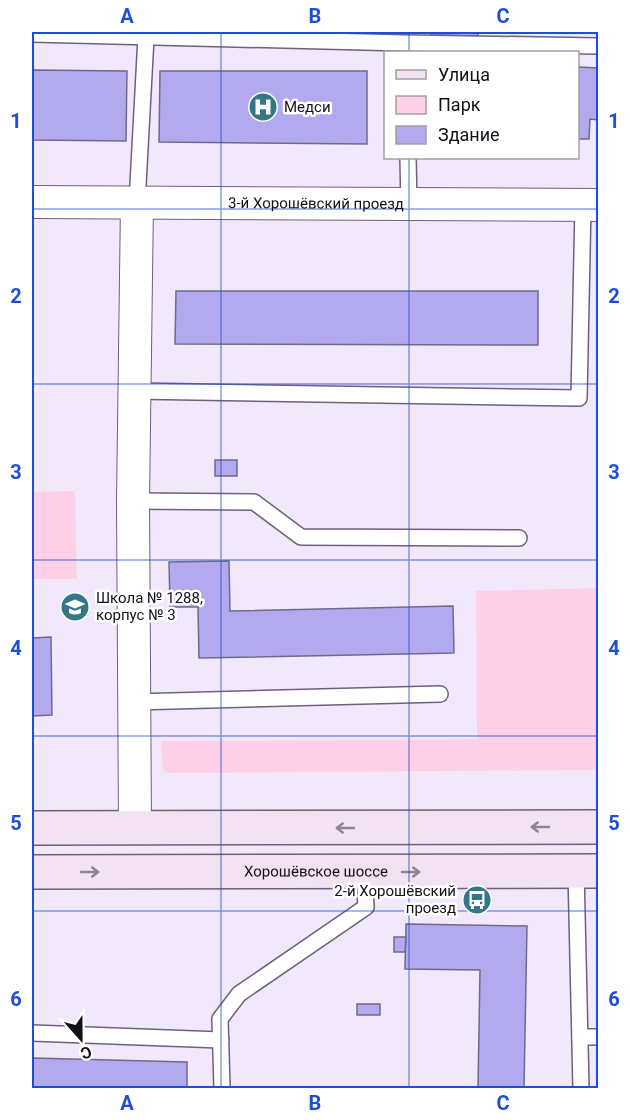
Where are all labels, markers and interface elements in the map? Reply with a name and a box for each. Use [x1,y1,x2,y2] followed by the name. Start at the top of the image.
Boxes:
[120,4,134,28] text: A
[309,4,321,28] text: B
[496,4,510,28] text: C
[384,51,579,159] legend
[438,64,490,85] text: Улица
[247,91,279,123] hospital icon: Медси
[438,94,481,115] text: Парк
[284,98,331,116] place label: Медси
[10,109,22,133] text: 1
[608,109,620,133] text: 1
[438,124,500,145] text: Здание
[228,194,404,213] street label: 3-й Хорошёвский проезд
[10,284,22,308] text: 2
[608,284,620,308] text: 2
[10,460,22,484] text: 3
[608,460,620,484] text: 3
[96,589,203,624] place label: Школа № 1288, корпус № 3
[59,591,91,623] school or university icon: Школа № 1288, корпус № 3
[10,636,22,660] text: 4
[608,636,620,660] text: 4
[10,811,22,835] text: 5
[608,811,620,835] text: 5
[531,821,551,833] one-way arrow
[336,822,356,834] one-way arrow
[244,862,388,881] street label: Хорошёвское шоссе
[79,866,99,878] one-way arrow
[400,866,420,878] one-way arrow
[334,882,456,917] place label: 2-й Хорошёвский проезд
[461,884,493,916] bus stop icon: 2-й Хорошёвский проезд
[10,987,22,1011] text: 6
[608,987,620,1011] text: 6
[51,1009,111,1069] north arrow
[78,1042,94,1063] text: С
[120,1091,134,1115] text: A
[309,1091,321,1115] text: B
[496,1091,510,1115] text: C

